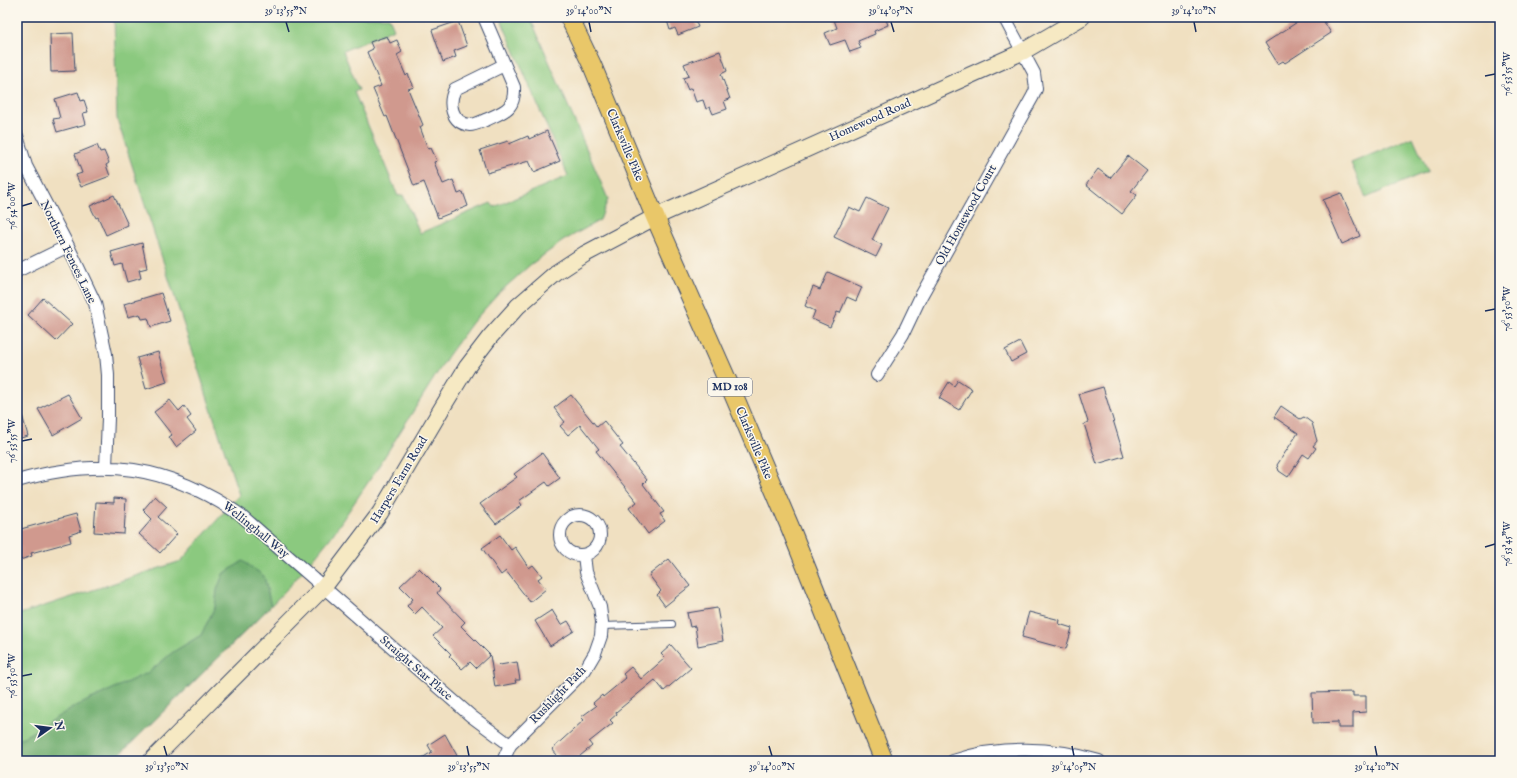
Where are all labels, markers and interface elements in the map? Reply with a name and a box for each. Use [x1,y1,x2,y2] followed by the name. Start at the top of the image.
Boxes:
[265,5,308,18] text: 39°13'55"N
[566,5,612,18] text: 39°14'00"N
[869,5,914,18] text: 39°14'05"N
[1172,5,1217,18] text: 39°14'10"N
[1501,52,1514,96] text: 76°53'55"W
[827,95,914,145] street label: Homewood Road
[603,107,647,184] street label: Clarksville Pike
[932,162,1000,268] street label: Old Homewood Court
[6,182,19,230] text: 76°54'00"W
[37,198,100,306] street label: Northern Fences Lane
[1501,286,1514,332] text: 76°53'50"W
[708,378,752,396] road number: MD 108
[732,405,776,482] street label: Clarksville Pike
[6,419,19,463] text: 76°53'55"W
[367,433,432,527] street label: Harpers Farm Road
[220,499,292,562] street label: Wellinghall Way
[1501,521,1514,567] text: 76°53'45"W
[377,632,456,704] street label: Straight Star Place
[6,653,19,699] text: 76°53'50"W
[527,663,590,727] street label: Rushlight Path
[30,708,70,748] north arrow
[51,719,67,733] text: N
[145,761,189,774] text: 39°13'50"N
[448,761,491,774] text: 39°13'55"N
[749,761,795,774] text: 39°14'00"N
[1052,761,1097,774] text: 39°14'05"N
[1355,761,1400,774] text: 39°14'10"N

